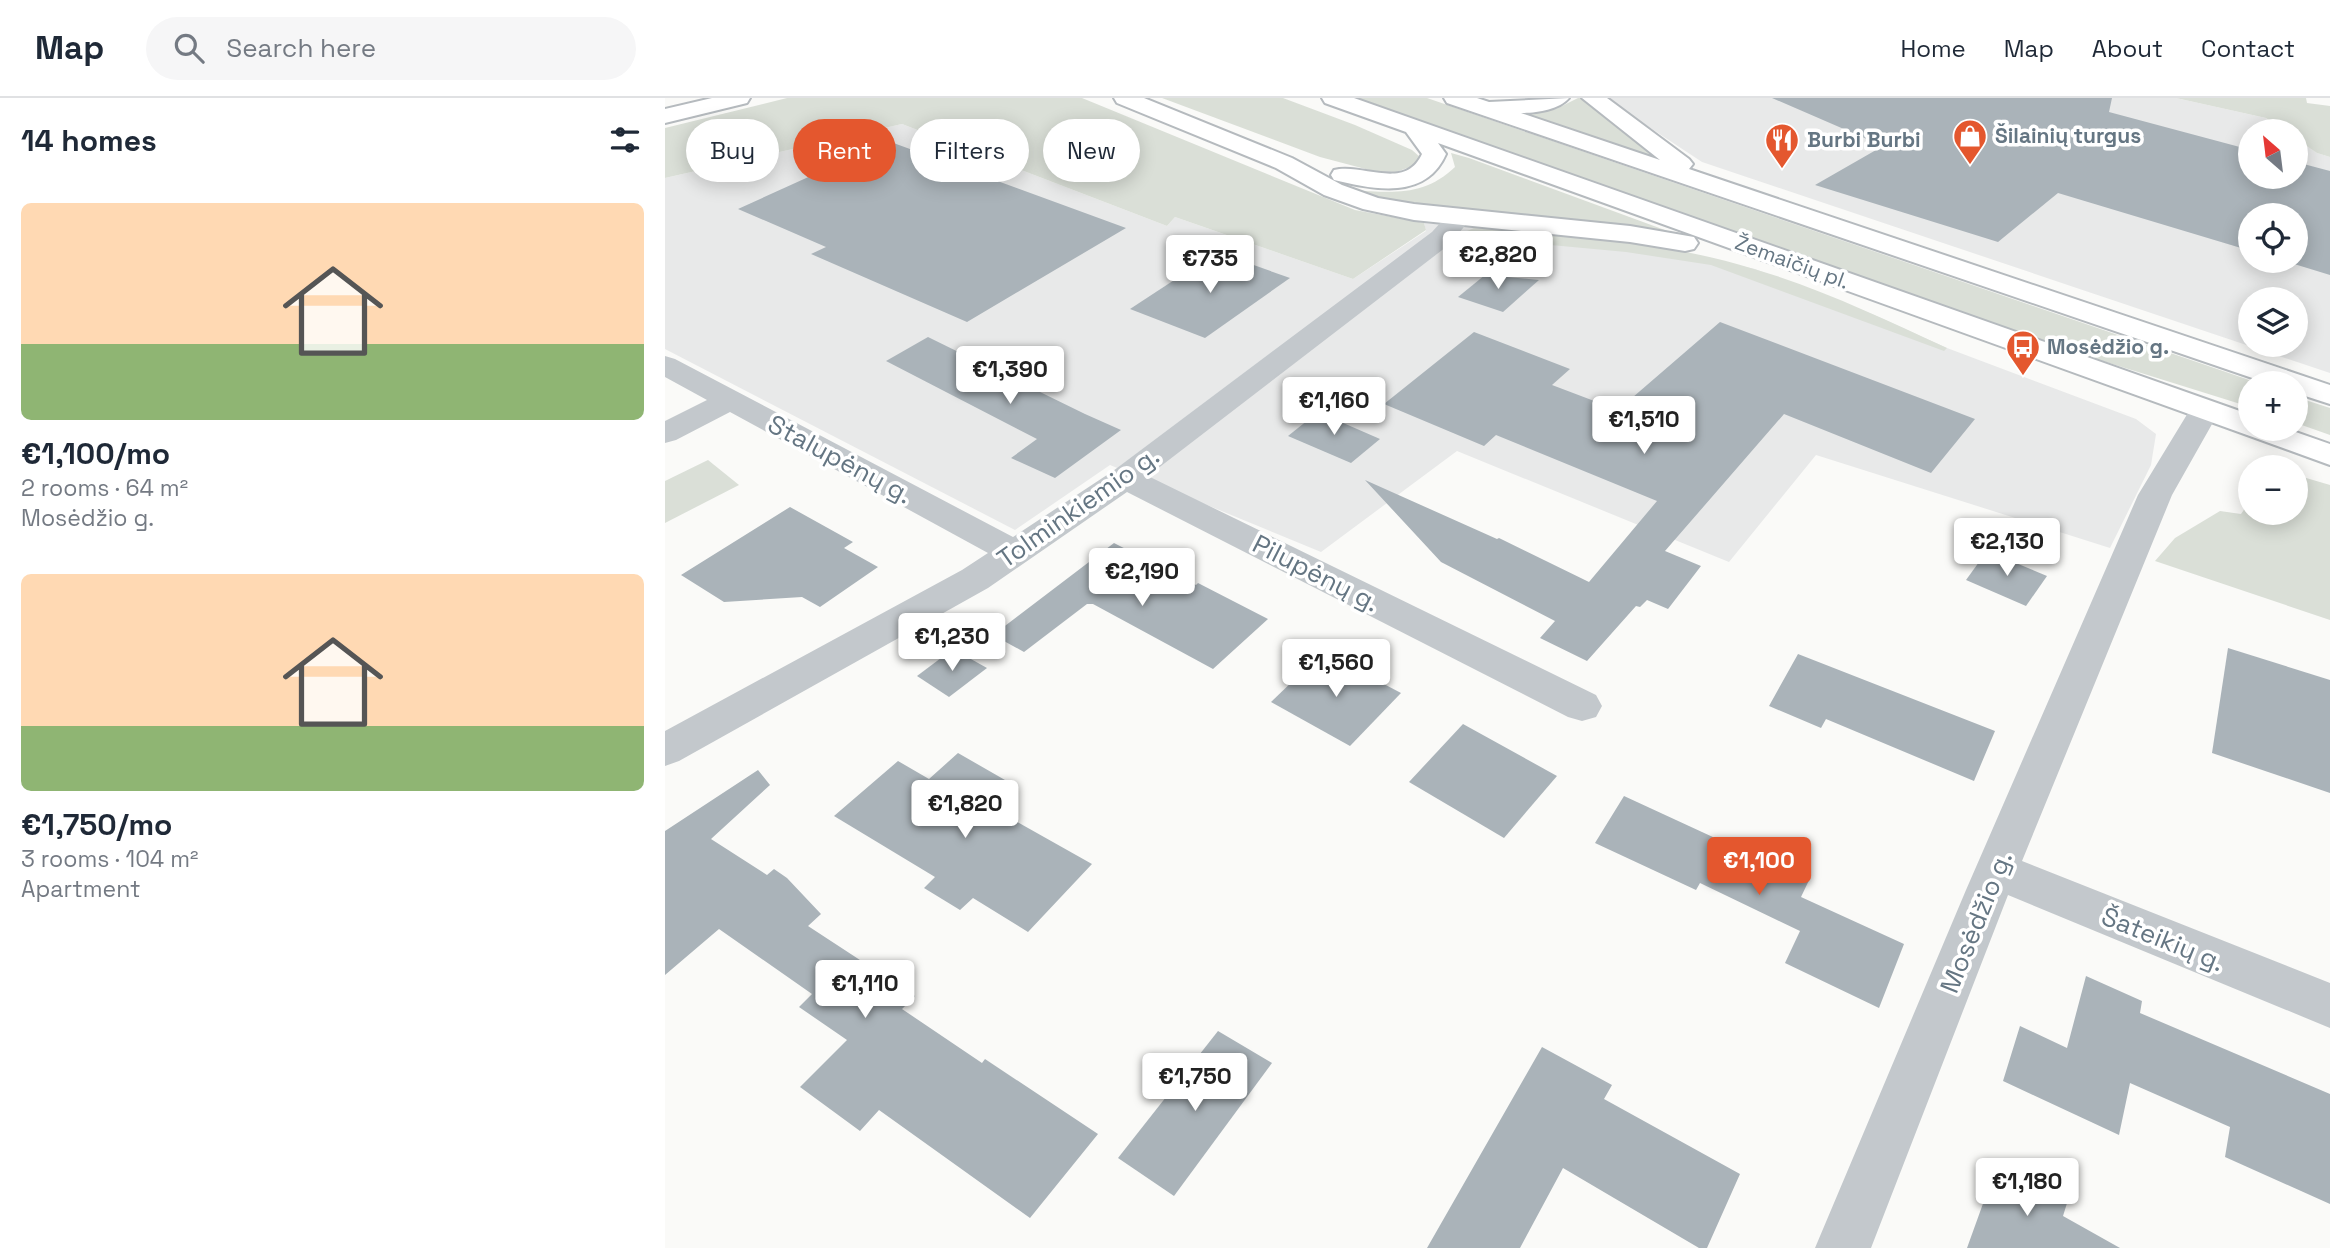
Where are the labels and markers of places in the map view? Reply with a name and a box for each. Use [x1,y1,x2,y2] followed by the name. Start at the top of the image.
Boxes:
[1951,117,1989,166] shop icon: Šilainių turgus
[1763,121,1801,170] restaurant icon: Burbi Burbi
[1995,122,2141,149] place label: Šilainių turgus
[1807,126,1921,153] place label: Burbi Burbi
[1441,232,1555,291] pin: €2,820
[1169,236,1251,295] pin: €735
[2004,328,2042,377] bus stop icon: Mosėdžio g.
[2047,333,2169,360] place label: Mosėdžio g.
[953,346,1067,406] pin: €1,390
[1277,378,1391,437] pin: €1,160
[1587,396,1701,456] pin: €1,510
[1950,518,2064,578] pin: €2,130
[1085,548,1199,608] pin: €2,190
[895,614,1009,673] pin: €1,230
[1279,640,1393,699] pin: €1,560
[908,780,1022,840] pin: €1,820
[1702,838,1816,897] pin: €1,100
[808,960,922,1020] pin: €1,110
[1138,1054,1252,1113] pin: €1,750
[1970,1158,2084,1218] pin: €1,180

